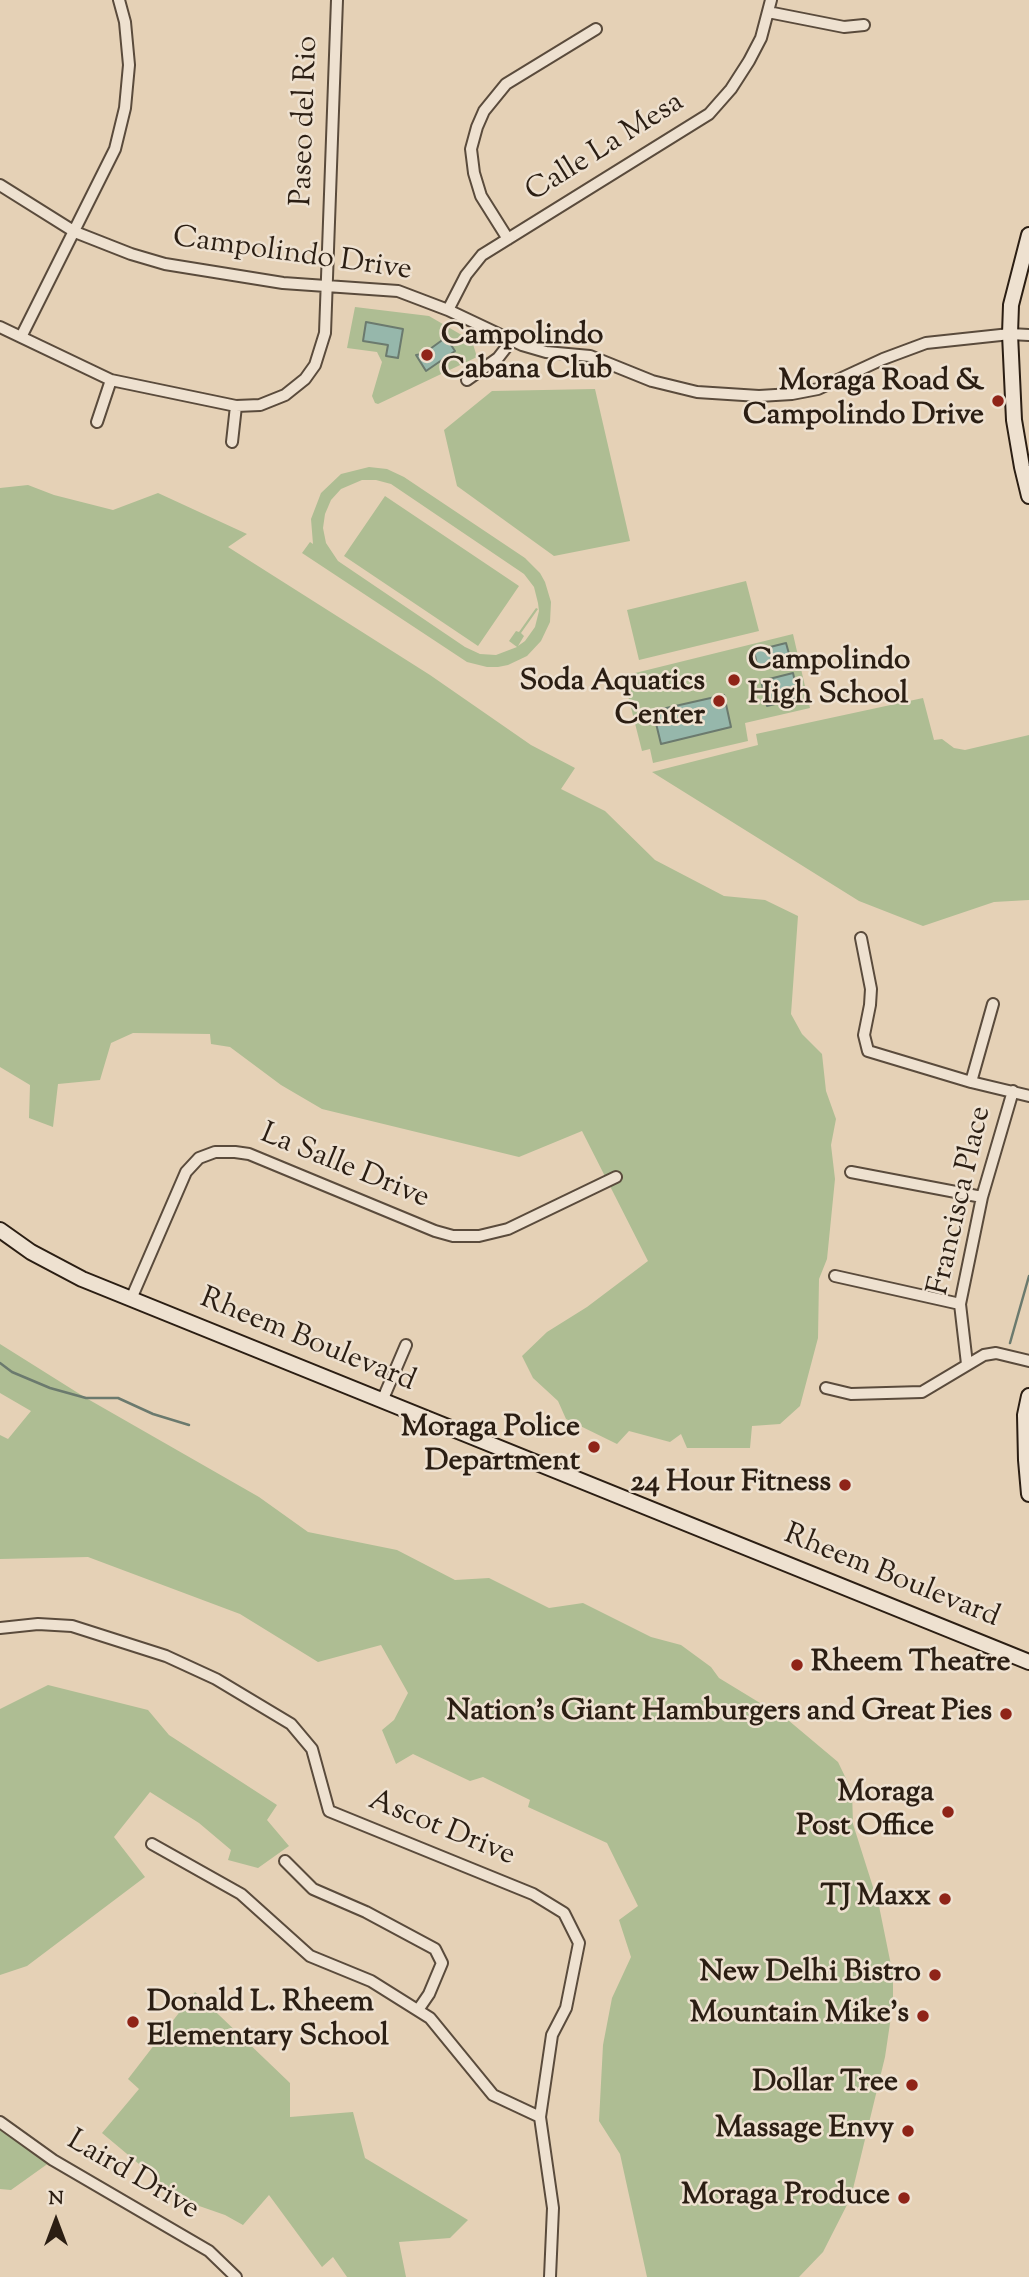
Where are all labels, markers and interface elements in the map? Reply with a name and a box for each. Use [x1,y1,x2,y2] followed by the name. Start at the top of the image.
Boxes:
[286,35,328,207] street label: Paseo del Rio
[520,86,692,212] street label: Calle La Mesa
[170,221,414,291] street label: Campolindo Drive
[441,320,612,390] place label: Campolindo Cabana Club
[419,347,435,363] marker: Campolindo Cabana Club
[743,366,984,436] place label: Moraga Road & Campolindo Drive
[990,393,1006,409] marker: Moraga Road & Campolindo Drive
[748,645,910,716] place label: Campolindo High School
[519,666,705,736] place label: Soda Aquatics Center
[726,672,742,688] marker: Campolindo High School
[711,693,727,709] marker: Soda Aquatics Center
[923,1103,1001,1299] street label: Francisca Place
[254,1118,434,1218] street label: La Salle Drive
[194,1282,420,1402] street label: Rheem Boulevard
[401,1412,580,1482] place label: Moraga Police Department
[586,1439,602,1455] marker: Moraga Police Department
[631,1467,831,1503] place label: 24 Hour Fitness
[837,1477,853,1493] marker: 24 Hour Fitness
[778,1518,1004,1638] street label: Rheem Boulevard
[811,1647,1010,1683] place label: Rheem Theatre
[789,1657,805,1673] marker: Rheem Theatre
[447,1696,992,1732] place label: Nation's Giant Hamburgers and Great Pies
[998,1706,1014,1722] marker: Nation's Giant Hamburgers and Great Pies
[796,1777,934,1848] place label: Moraga Post Office
[362,1784,520,1876] street label: Ascot Drive
[940,1804,956,1820] marker: Moraga Post Office
[821,1881,931,1917] place label: TJ Maxx
[937,1891,953,1907] marker: TJ Maxx
[700,1957,921,1993] place label: New Delhi Bistro
[927,1967,943,1983] marker: New Delhi Bistro
[147,1987,389,2058] place label: Donald L. Rheem Elementary School
[690,1998,909,2034] place label: Mountain Mike's
[915,2008,931,2024] marker: Mountain Mike's
[125,2014,141,2030] marker: Donald L. Rheem Elementary School
[753,2067,898,2103] place label: Dollar Tree
[904,2077,920,2093] marker: Dollar Tree
[715,2113,894,2149] place label: Massage Envy
[900,2123,916,2139] marker: Massage Envy
[59,2125,205,2229] street label: Laird Drive
[681,2180,890,2216] place label: Moraga Produce
[21,2186,91,2256] north arrow
[48,2186,64,2213] text: N
[896,2190,912,2206] marker: Moraga Produce

